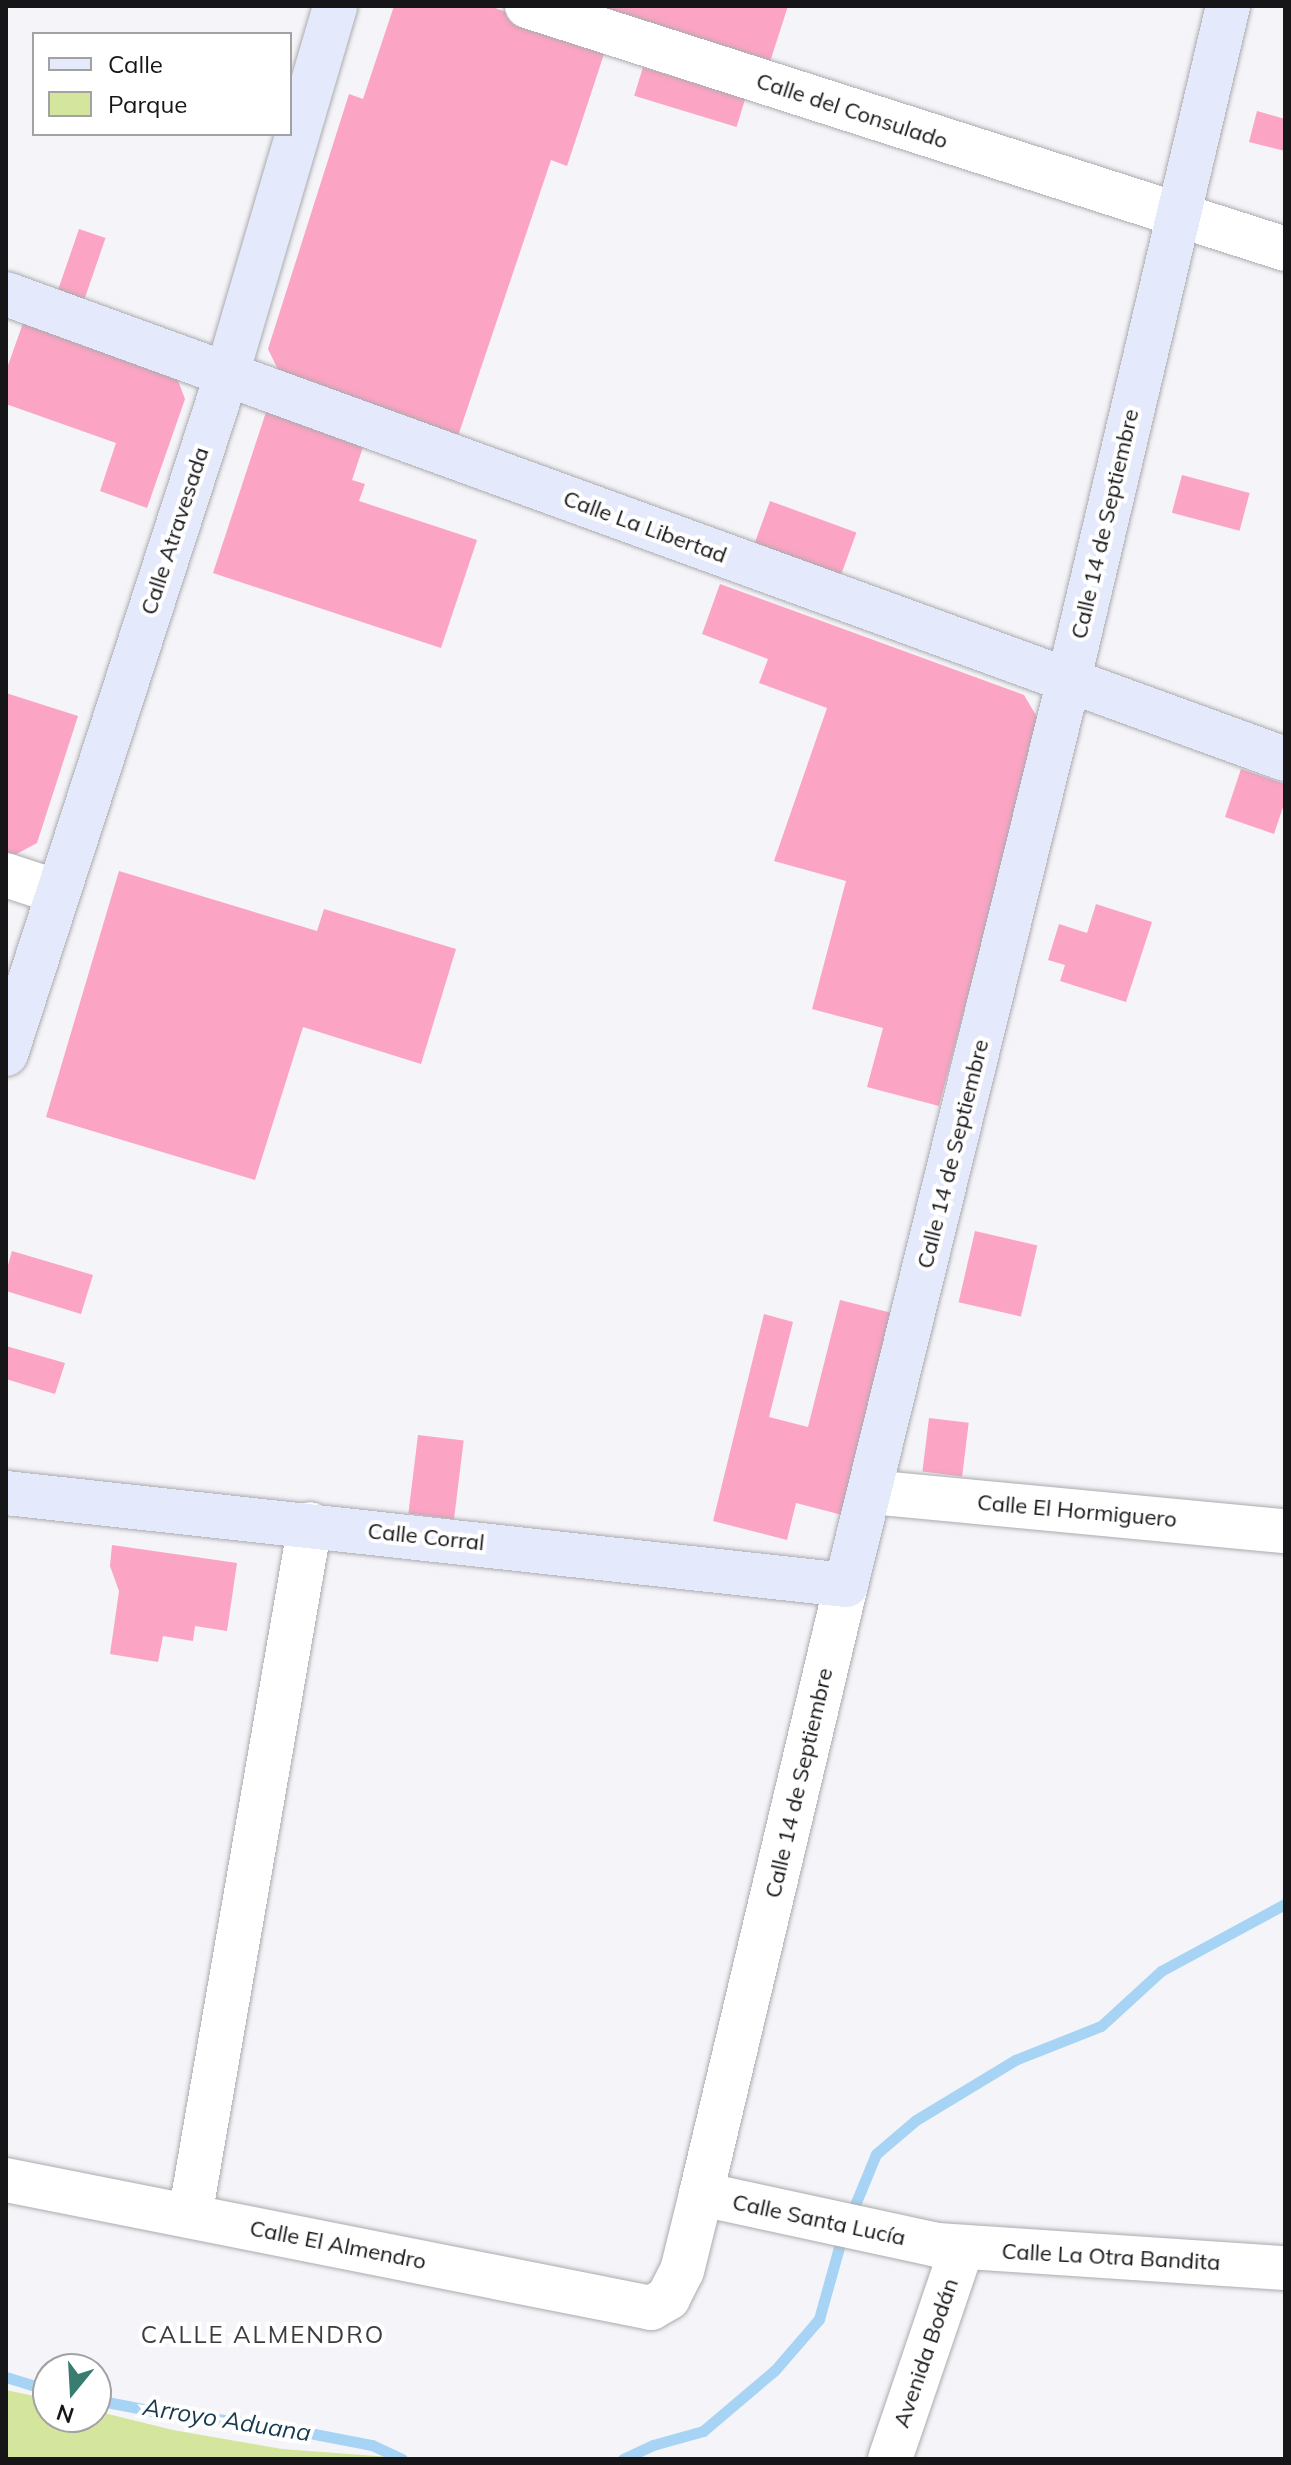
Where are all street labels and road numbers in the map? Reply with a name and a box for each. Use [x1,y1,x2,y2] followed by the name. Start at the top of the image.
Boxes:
[753,68,951,154] street label: Calle del Consulado
[1066,406,1144,642] street label: Calle 14 de Septiembre
[135,444,215,618] street label: Calle Atravesada
[560,485,730,569] street label: Calle La Libertad
[912,1037,994,1271] street label: Calle 14 de Septiembre
[976,1489,1178,1533] street label: Calle El Hormiguero
[366,1518,486,1556] street label: Calle Corral
[760,1665,838,1901] street label: Calle 14 de Septiembre
[730,2189,908,2251] street label: Calle Santa Lucía
[248,2215,428,2275] street label: Calle El Almendro
[1001,2238,1221,2276] street label: Calle La Otra Bandita
[888,2275,964,2431] street label: Avenida Bodán

